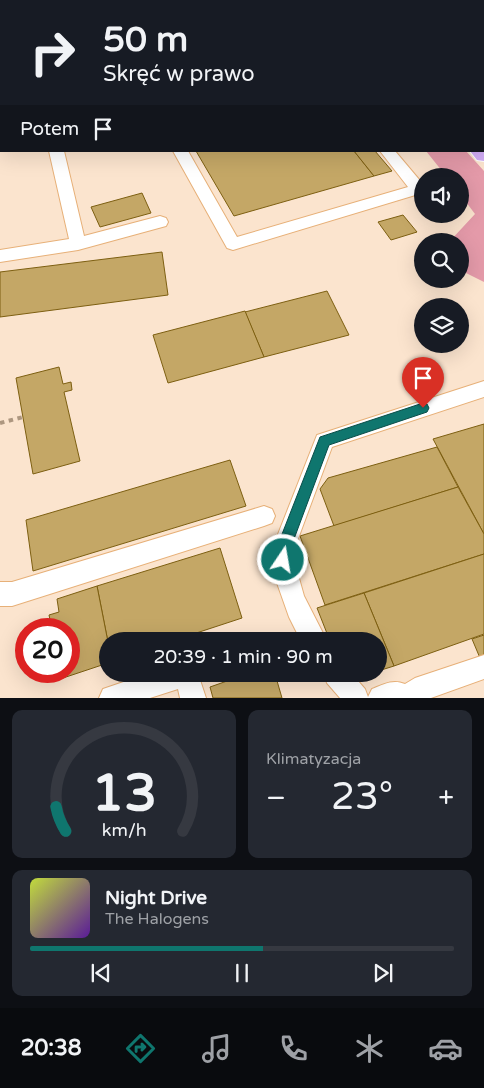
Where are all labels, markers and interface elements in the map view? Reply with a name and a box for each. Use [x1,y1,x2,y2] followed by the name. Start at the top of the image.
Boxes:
[103,19,188,61] text: 50 m
[20,20,85,85] icon: right
[103,61,255,87] text: Skręć w prawo
[89,115,117,143] icon: arrive
[20,118,79,140] text: Potem
[414,168,469,353] map controls
[414,168,469,223] button: sound
[414,233,469,288] button: search
[414,298,469,353] button: layers
[402,357,444,408] pin
[409,364,437,392] icon: arrive
[256,533,308,585] position arrow
[15,618,80,683] speed limit sign: 20
[153,646,333,668] text: 20:39 · 1 min · 90 m
[266,749,361,769] text: Klimatyzacja
[91,762,157,825] text: 13
[331,774,393,820] text: 23°
[266,781,286,815] text: −
[438,781,454,815] text: +
[102,820,146,841] text: km/h
[105,887,207,909] text: Night Drive
[105,909,209,929] text: The Halogens
[87,959,115,987] icon: previous
[228,959,256,987] icon: pause
[369,959,397,987] icon: next
[123,1031,158,1066] icon: directions
[199,1031,234,1066] icon: music
[276,1031,311,1066] icon: phone
[352,1031,387,1066] icon: climate
[428,1031,463,1066] icon: car
[21,1035,82,1061] text: 20:38

